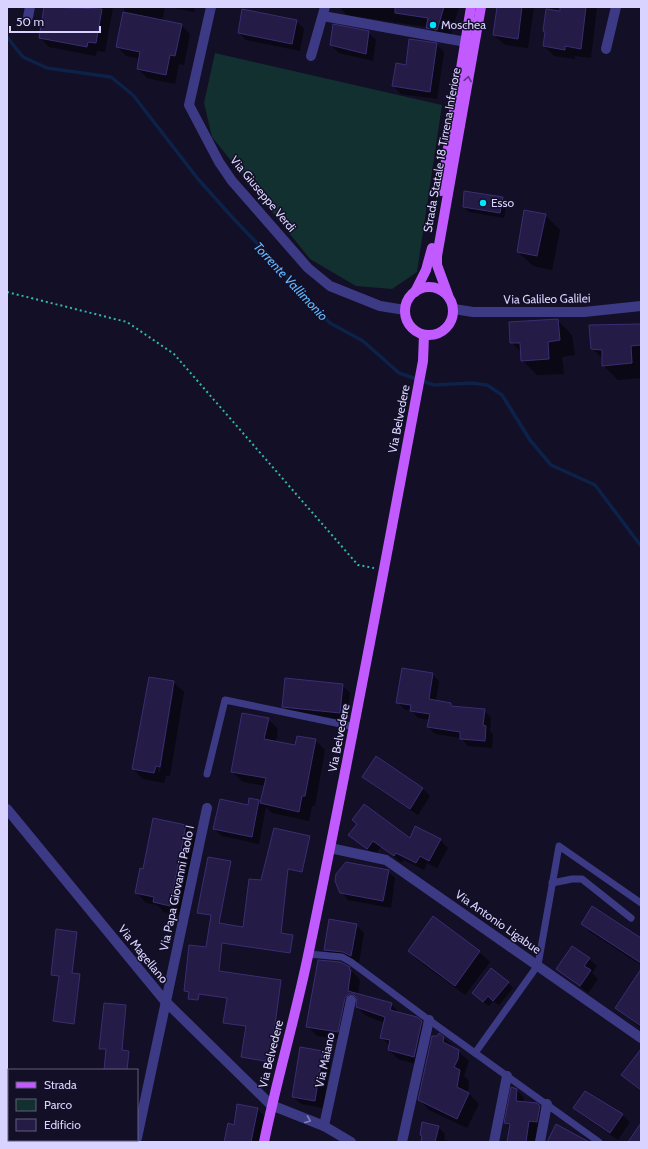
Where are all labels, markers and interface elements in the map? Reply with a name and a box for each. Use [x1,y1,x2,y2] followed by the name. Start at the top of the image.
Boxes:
[10,8,100,34] scale bar
[16,14,44,29] text: 50 m
[441,17,486,32] place label: Moschea
[428,20,438,30] marker: Moschea
[420,66,463,234] street label: Strada Statale 18 Tirrena Inferiore
[463,76,472,82] one-way arrow
[227,153,300,235] street label: Via Giuseppe Verdi
[491,195,515,210] place label: Esso
[478,198,488,208] marker: Esso
[250,238,332,324] water label: Torrente Vallimonio
[503,290,591,307] street label: Via Galileo Galilei
[385,383,412,454] street label: Via Belvedere
[325,702,352,773] street label: Via Belvedere
[156,824,197,952] street label: Via Papa Giovanni Paolo I
[452,886,544,957] street label: Via Antonio Ligabue
[115,921,172,986] street label: Via Magellano
[255,1018,286,1089] street label: Via Belvedere
[311,1031,338,1089] street label: Via Maiano
[8,1069,138,1141] legend
[44,1077,77,1092] text: Strada
[44,1097,72,1112] text: Parco
[304,1115,311,1123] one-way arrow
[44,1117,81,1132] text: Edificio

